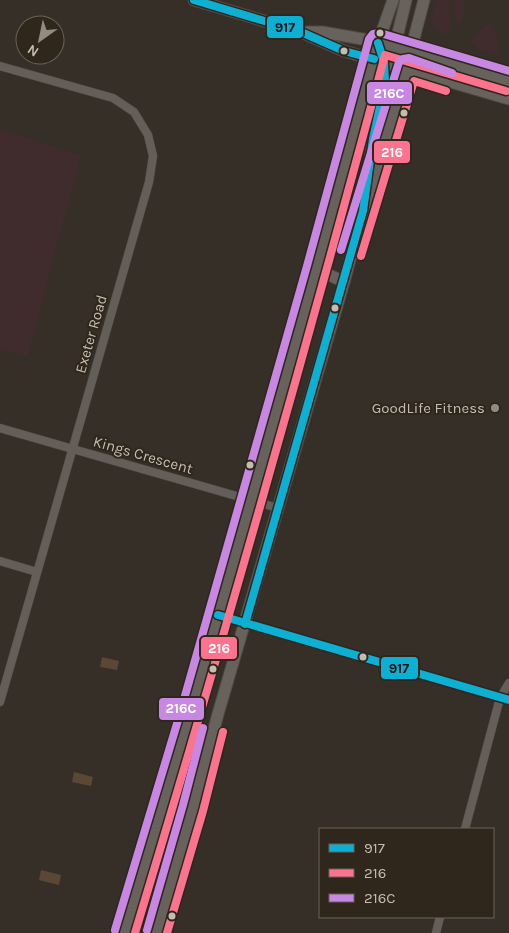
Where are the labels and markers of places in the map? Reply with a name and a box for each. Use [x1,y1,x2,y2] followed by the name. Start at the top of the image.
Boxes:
[375,28,385,38] unlabelled marker
[339,46,349,56] unlabelled marker
[399,108,409,118] unlabelled marker
[330,303,340,313] unlabelled marker
[372,399,485,417] place label: GoodLife Fitness
[489,402,501,414] marker: GoodLife Fitness
[245,460,255,470] unlabelled marker
[358,652,368,662] unlabelled marker
[208,664,218,674] unlabelled marker
[167,911,177,921] unlabelled marker

